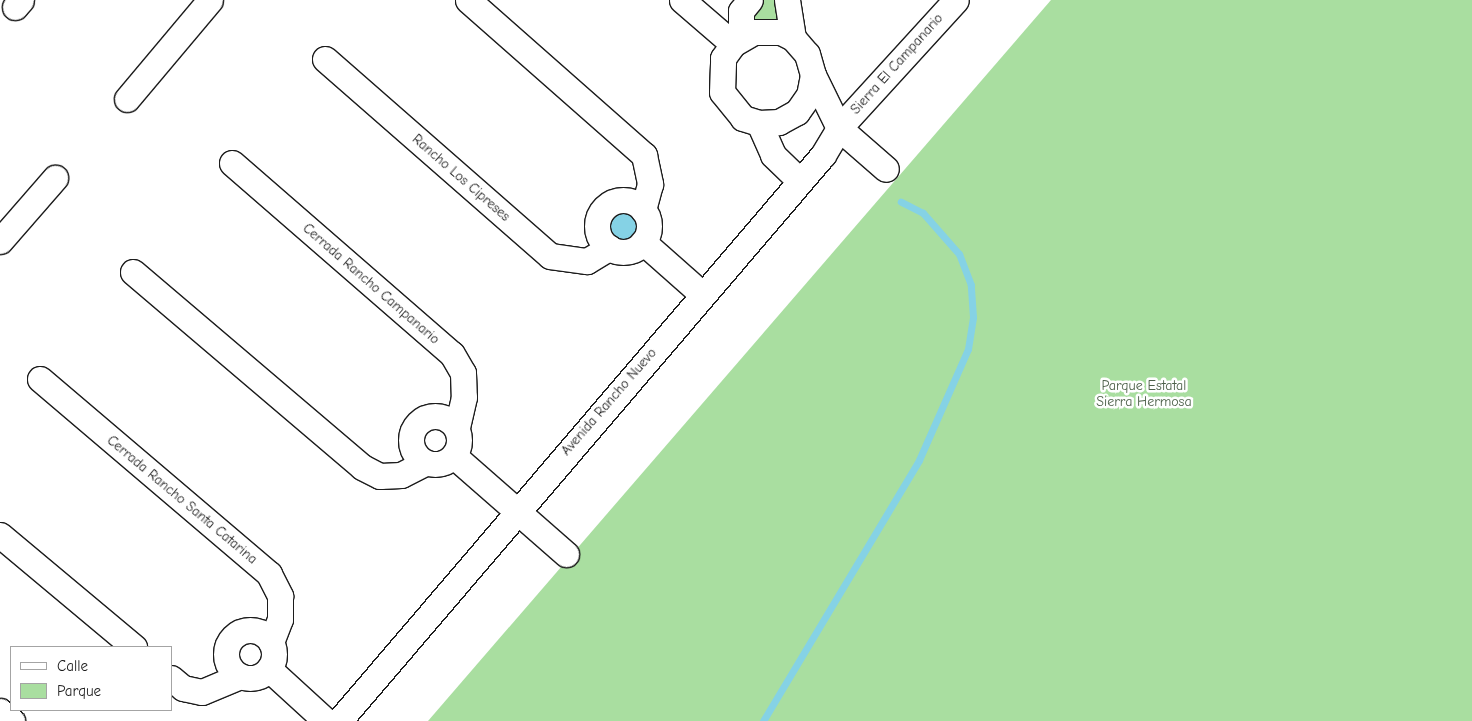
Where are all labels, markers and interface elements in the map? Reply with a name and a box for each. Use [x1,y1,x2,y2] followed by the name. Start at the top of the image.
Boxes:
[847,10,947,118] street label: Sierra El Campanario
[409,131,513,225] street label: Rancho Los Cipreses
[299,220,443,348] street label: Cerrada Rancho Campanario
[558,345,660,459] street label: Avenida Rancho Nuevo
[1096,378,1192,411] park label: Parque Estatal Sierra Hermosa
[103,432,261,568] street label: Cerrada Rancho Santa Catarina
[10,646,172,711] legend
[57,657,88,675] text: Calle
[57,682,101,700] text: Parque

